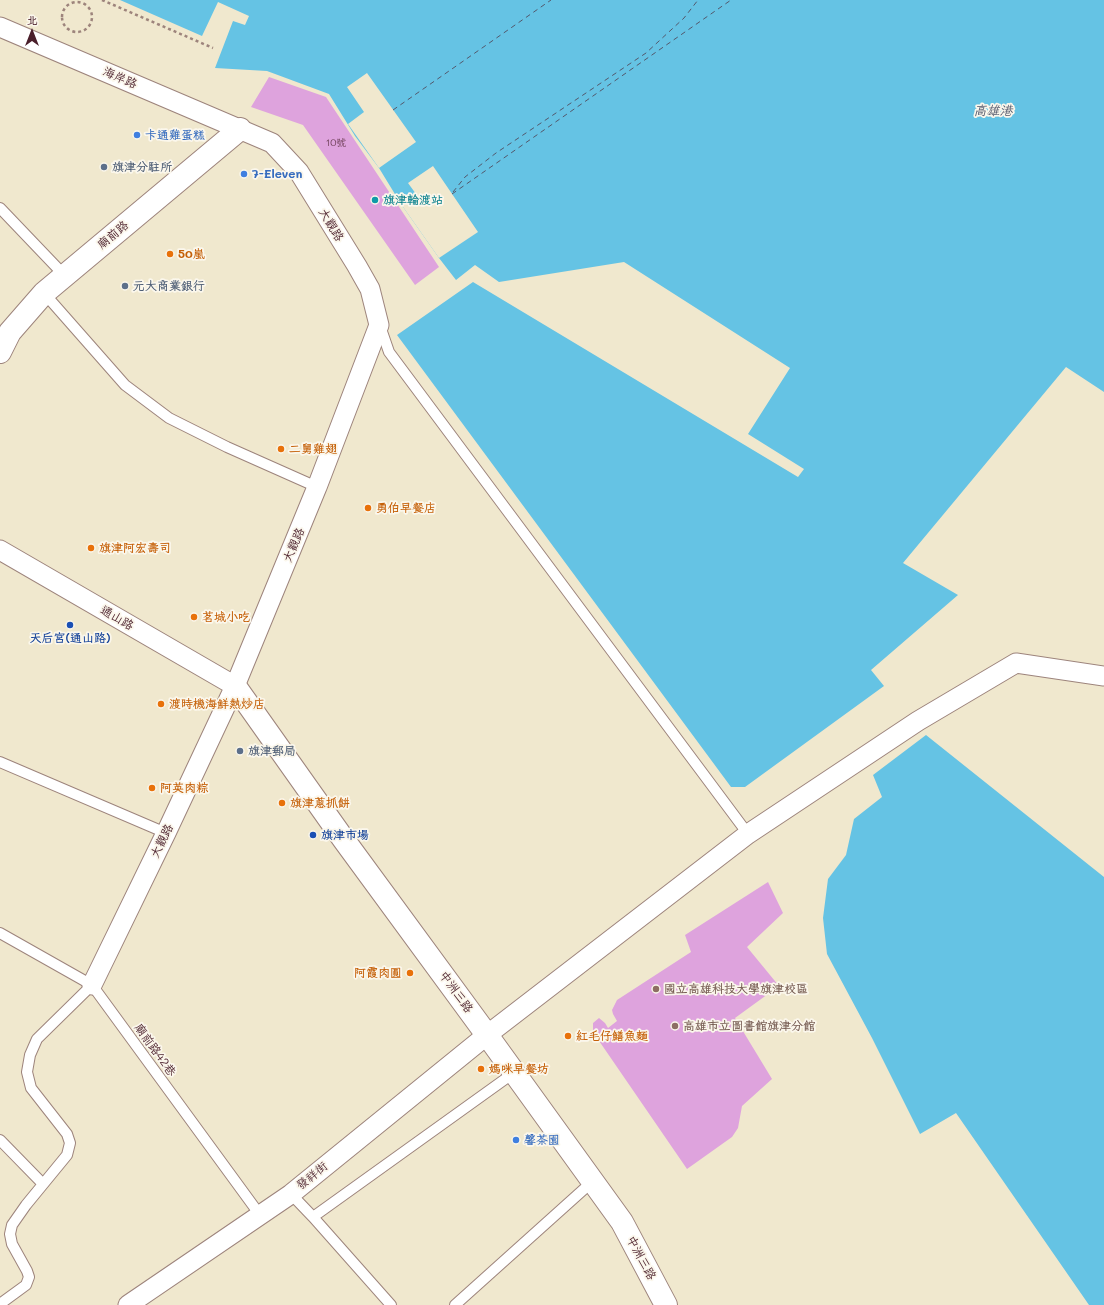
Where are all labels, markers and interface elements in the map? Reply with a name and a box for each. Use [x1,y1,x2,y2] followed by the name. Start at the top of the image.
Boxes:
[12,12,52,52] north arrow
[27,12,38,27] text: 北
[101,64,139,92] street label: 海岸路
[974,103,1012,119] water label: 高雄港
[145,128,205,142] place label: 卡通雞蛋糕
[132,130,142,140] marker: 卡通雞蛋糕
[326,137,346,149] house number: 10號
[112,160,172,174] place label: 旗津分駐所
[99,162,109,172] marker: 旗津分駐所
[252,167,302,181] place label: 7-Eleven
[239,169,249,179] marker: 7-Eleven
[383,193,443,207] place label: 旗津輪渡站
[370,195,380,205] marker: 旗津輪渡站
[316,206,346,244] street label: 大觀路
[95,218,131,252] street label: 廟前路
[178,247,205,261] place label: 50嵐
[165,249,175,259] marker: 50嵐
[133,279,205,293] place label: 元大商業銀行
[120,281,130,291] marker: 元大商業銀行
[289,442,337,456] place label: 二舅雞翅
[276,444,286,454] marker: 二舅雞翅
[376,501,436,515] place label: 勇伯早餐店
[363,503,373,513] marker: 勇伯早餐店
[280,526,308,564] street label: 大觀路
[99,541,171,555] place label: 旗津阿宏壽司
[86,543,96,553] marker: 旗津阿宏壽司
[98,603,136,633] street label: 通山路
[202,610,250,624] place label: 茗城小吃
[189,612,199,622] marker: 茗城小吃
[65,620,75,630] marker: 天后宮(通山路)
[29,631,111,645] place label: 天后宮(通山路)
[169,697,265,711] place label: 渡時機海鮮熱炒店
[156,699,166,709] marker: 渡時機海鮮熱炒店
[248,744,296,758] place label: 旗津郵局
[235,746,245,756] marker: 旗津郵局
[160,781,208,795] place label: 阿英肉粽
[147,783,157,793] marker: 阿英肉粽
[290,796,350,810] place label: 旗津蔥抓餅
[277,798,287,808] marker: 旗津蔥抓餅
[148,822,176,860] street label: 大觀路
[321,828,369,842] place label: 旗津市場
[308,830,318,840] marker: 旗津市場
[354,966,402,980] place label: 阿霞肉圓
[405,968,415,978] marker: 阿霞肉圓
[436,968,476,1016] street label: 中洲三路
[664,982,808,996] place label: 國立高雄科技大學旗津校區
[651,984,661,994] marker: 國立高雄科技大學旗津校區
[683,1019,815,1033] place label: 高雄市立圖書館旗津分館
[131,1021,179,1079] street label: 廟前路42巷
[670,1021,680,1031] marker: 高雄市立圖書館旗津分館
[576,1029,648,1043] place label: 紅毛仔鱔魚麵
[563,1031,573,1041] marker: 紅毛仔鱔魚麵
[489,1062,549,1076] place label: 媽咪早餐坊
[476,1064,486,1074] marker: 媽咪早餐坊
[524,1133,560,1147] place label: 馨茶園
[511,1135,521,1145] marker: 馨茶園
[293,1159,331,1193] street label: 發祥街
[623,1233,659,1283] street label: 中洲三路

